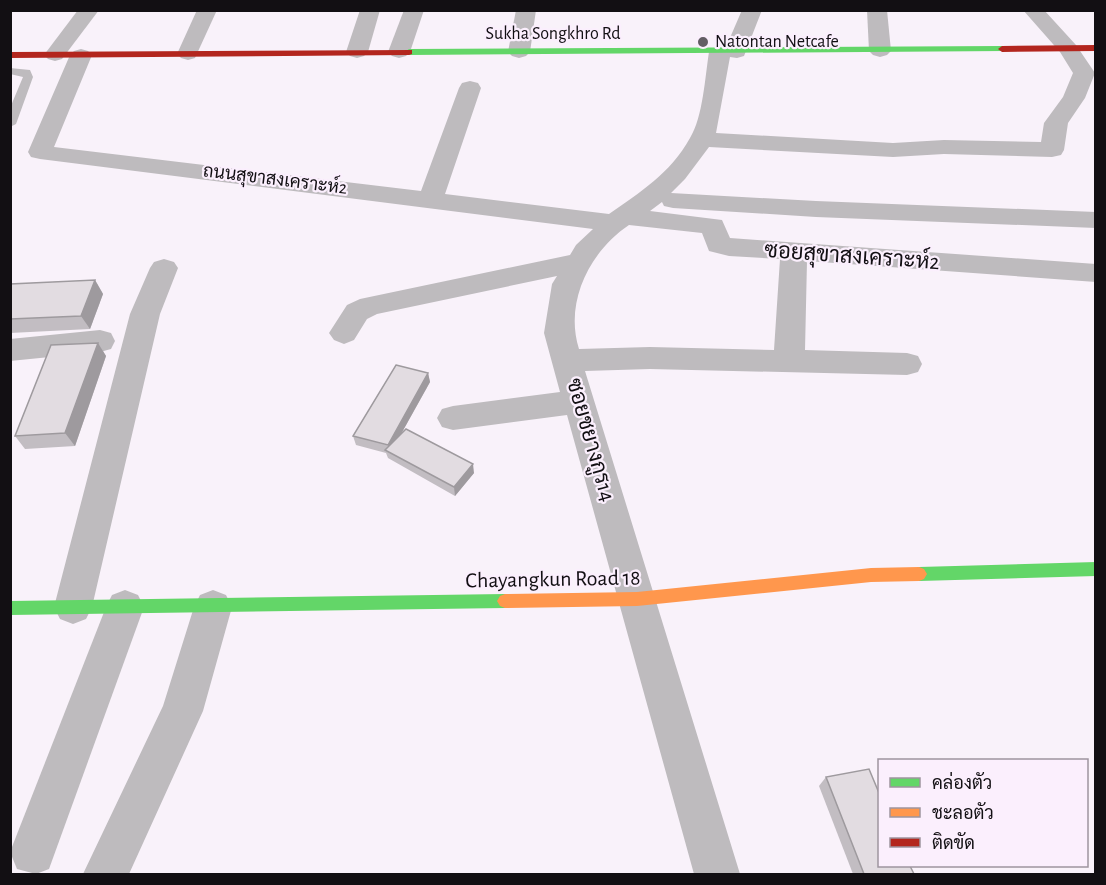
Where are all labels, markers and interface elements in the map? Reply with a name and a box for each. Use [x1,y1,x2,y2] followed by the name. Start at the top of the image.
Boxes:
[485,25,621,43] street label: Sukha Songkhro Rd
[715,33,839,51] place label: Natontan Netcafe
[696,35,710,49] marker: Natontan Netcafe
[202,157,349,200] street label: ถนนสุขาสงเคราะห์2
[763,235,941,277] street label: ซอยสุขาสงเคราะห์2
[559,376,619,505] street label: ซอยชยางกูร14
[465,566,641,592] street label: Chayangkun Road 18
[878,759,1088,867] legend
[932,771,992,793] text: คล่องตัว
[932,802,994,823] text: ชะลอตัว
[932,832,975,853] text: ติดขัด

